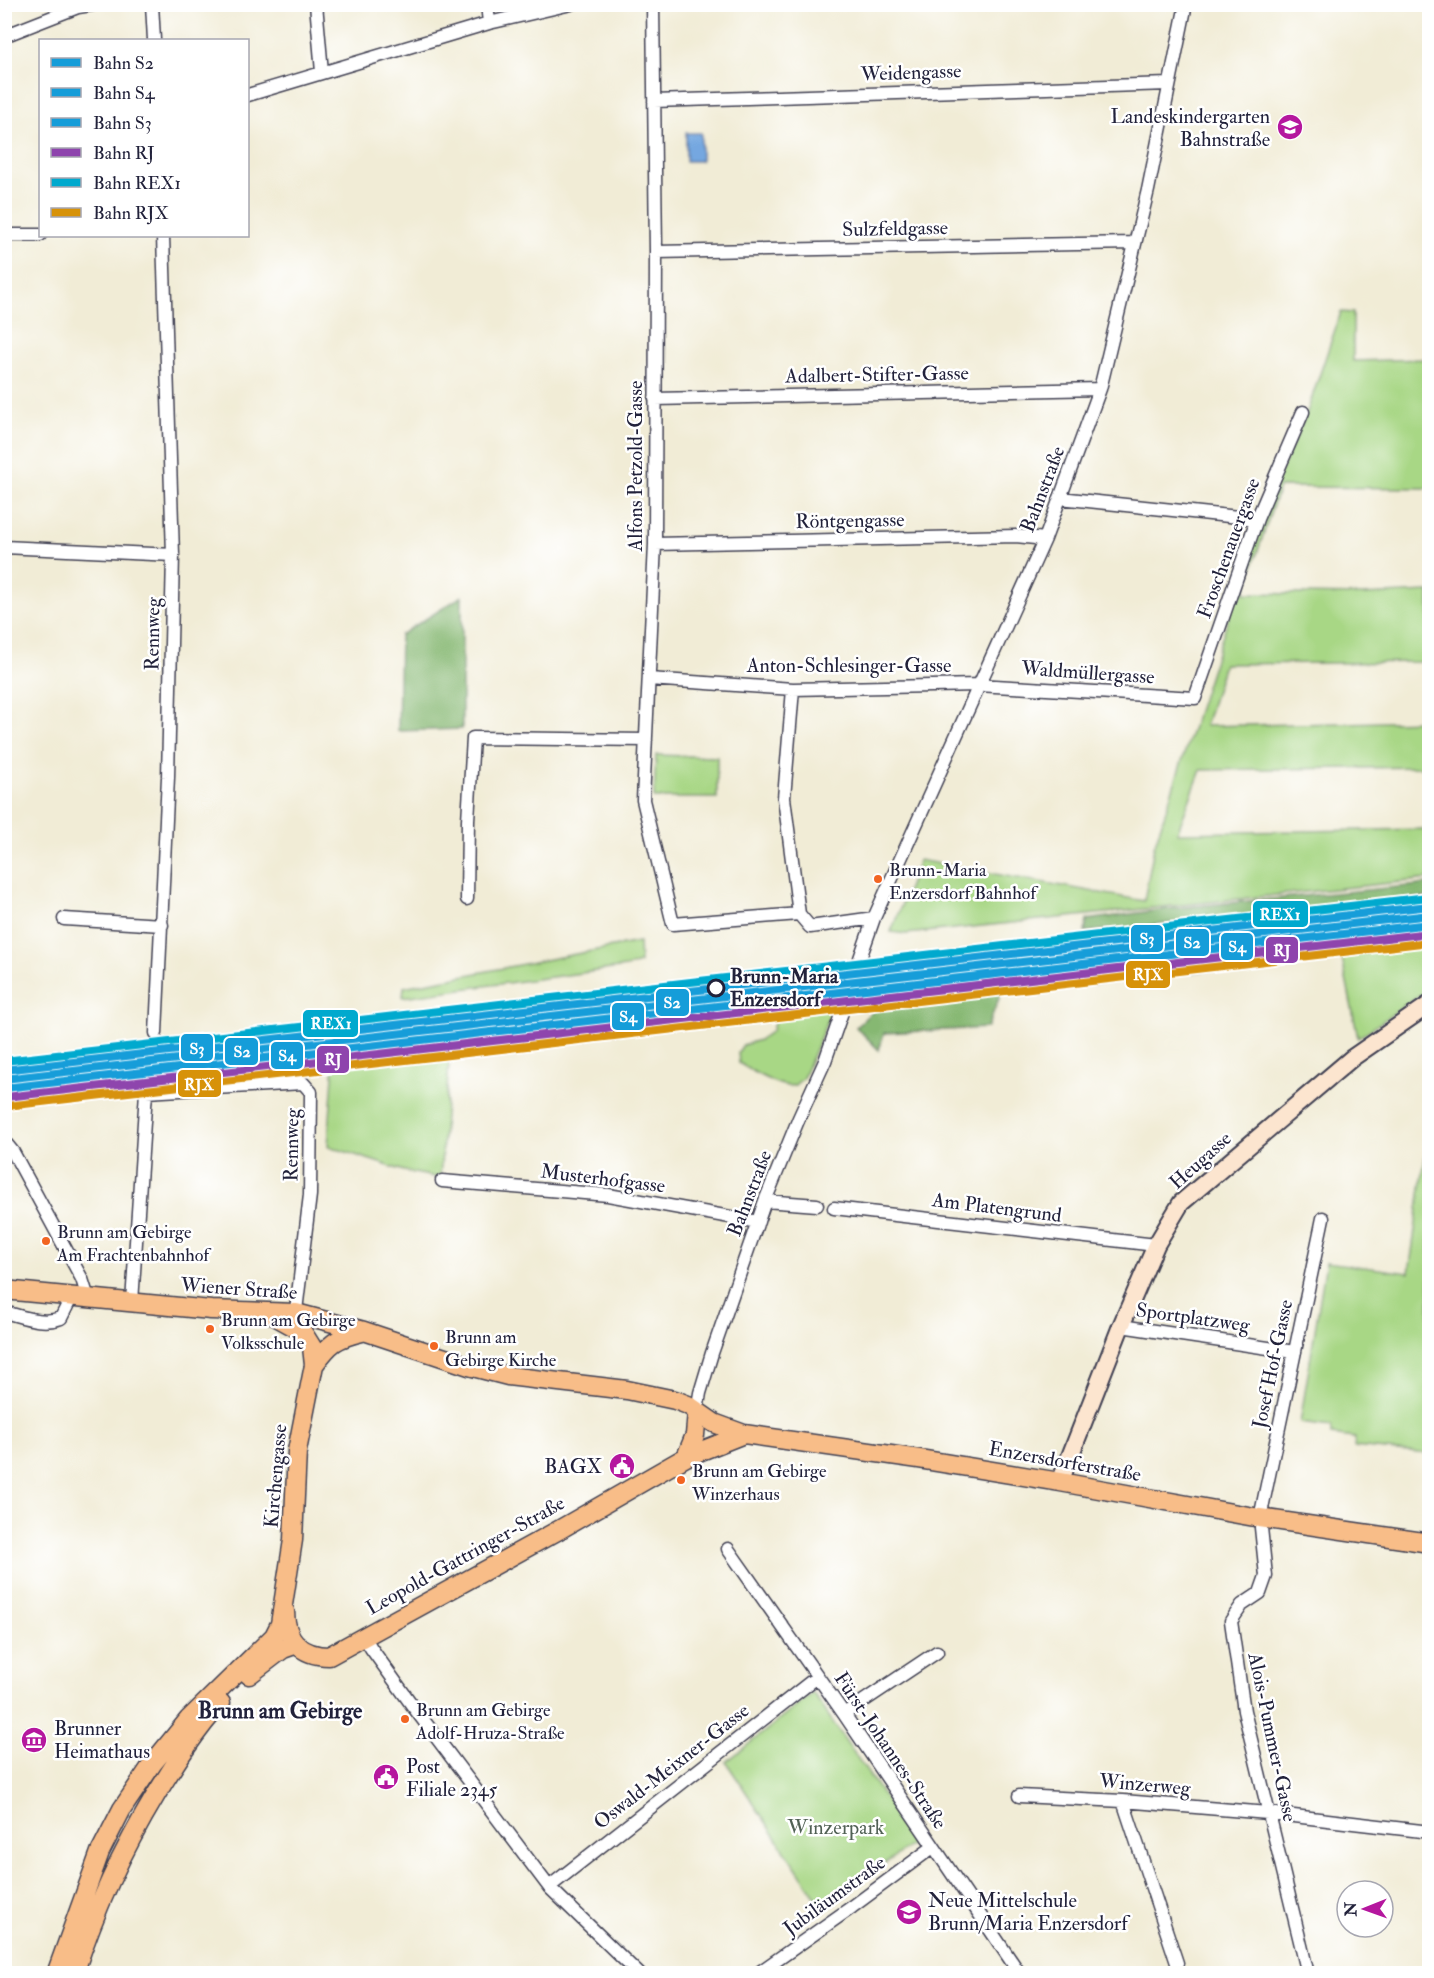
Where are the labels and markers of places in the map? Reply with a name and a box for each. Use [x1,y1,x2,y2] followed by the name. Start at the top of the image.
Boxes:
[1111,104,1270,152] place label: Landeskindergarten Bahnstraße
[1275,112,1305,142] school or university icon: Landeskindergarten Bahnstraße
[889,859,1039,905] place label: Brunn-Maria Enzersdorf Bahnhof
[872,873,884,885] marker: Brunn-Maria Enzersdorf Bahnhof
[730,964,839,1012] place label: Brunn-Maria Enzersdorf
[707,979,725,997] marker: Brunn-Maria Enzersdorf
[56,1221,212,1267] place label: Brunn am Gebirge Am Frachtenbahnhof
[40,1235,52,1247] marker: Brunn am Gebirge Am Frachtenbahnhof
[221,1309,356,1355] place label: Brunn am Gebirge Volksschule
[204,1323,216,1335] marker: Brunn am Gebirge Volksschule
[445,1326,557,1372] place label: Brunn am Gebirge Kirche
[428,1340,440,1352] marker: Brunn am Gebirge Kirche
[607,1451,637,1481] public building icon: BAGX
[544,1454,603,1479] place label: BAGX
[691,1460,827,1506] place label: Brunn am Gebirge Winzerhaus
[675,1474,687,1486] marker: Brunn am Gebirge Winzerhaus
[415,1699,565,1745] place label: Brunn am Gebirge Adolf-Hruza-Straße
[399,1713,411,1725] marker: Brunn am Gebirge Adolf-Hruza-Straße
[54,1716,150,1764] place label: Brunner Heimathaus
[19,1725,49,1755] museum icon: Brunner Heimathaus
[406,1754,498,1802] place label: Post Filiale 2345
[371,1762,401,1792] public building icon: Post Filiale 2345
[928,1888,1131,1936] place label: Neue Mittelschule Brunn/Maria Enzersdorf
[894,1897,924,1927] school or university icon: Neue Mittelschule Brunn/Maria Enzersdorf

